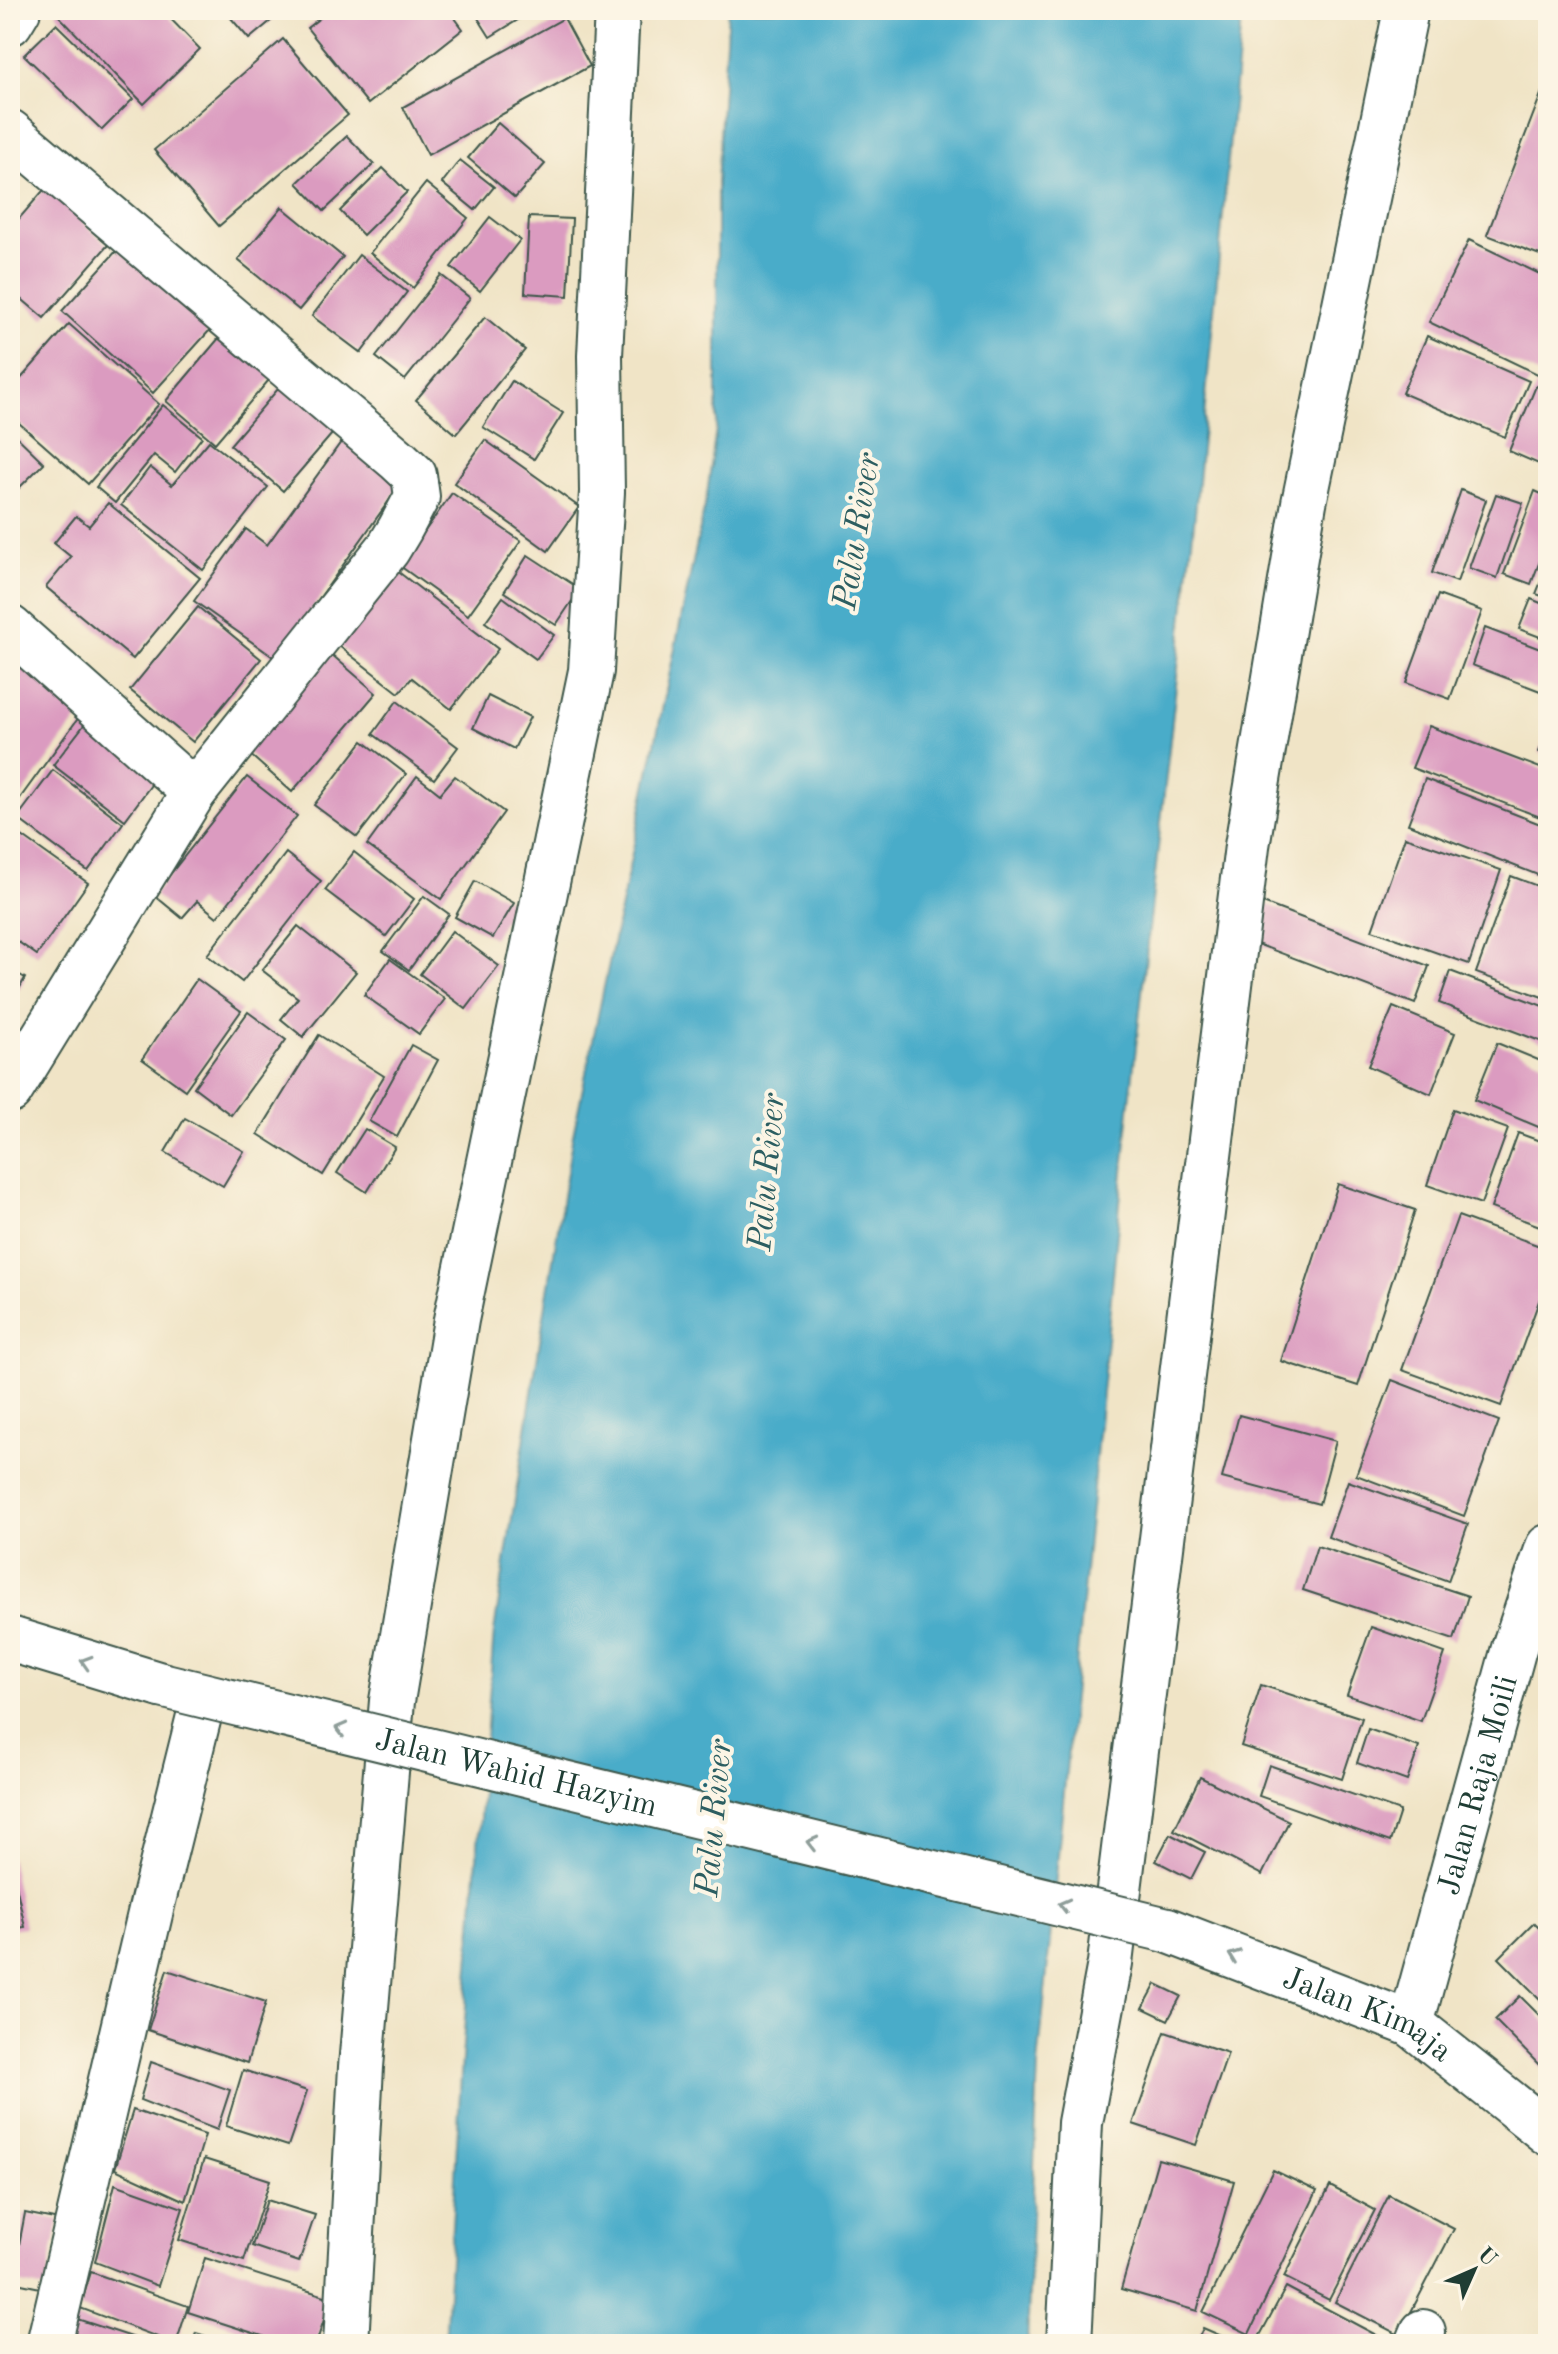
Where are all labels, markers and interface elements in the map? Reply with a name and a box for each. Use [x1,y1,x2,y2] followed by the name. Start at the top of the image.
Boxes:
[829,449,887,613] water label: Palu River
[744,1091,792,1254] water label: Palu River
[80,1655,94,1671] one-way arrow
[1434,1672,1525,1899] street label: Jalan Raja Moili
[335,1722,349,1739] one-way arrow
[372,1725,660,1824] street label: Jalan Wahid Hazyim
[691,1737,739,1900] water label: Palu River
[805,1836,819,1853] one-way arrow
[1058,1897,1072,1914] one-way arrow
[1228,1949,1242,1966] one-way arrow
[1278,1963,1457,2069] street label: Jalan Kimaja
[1434,2230,1514,2310] north arrow
[1473,2243,1501,2271] text: U

